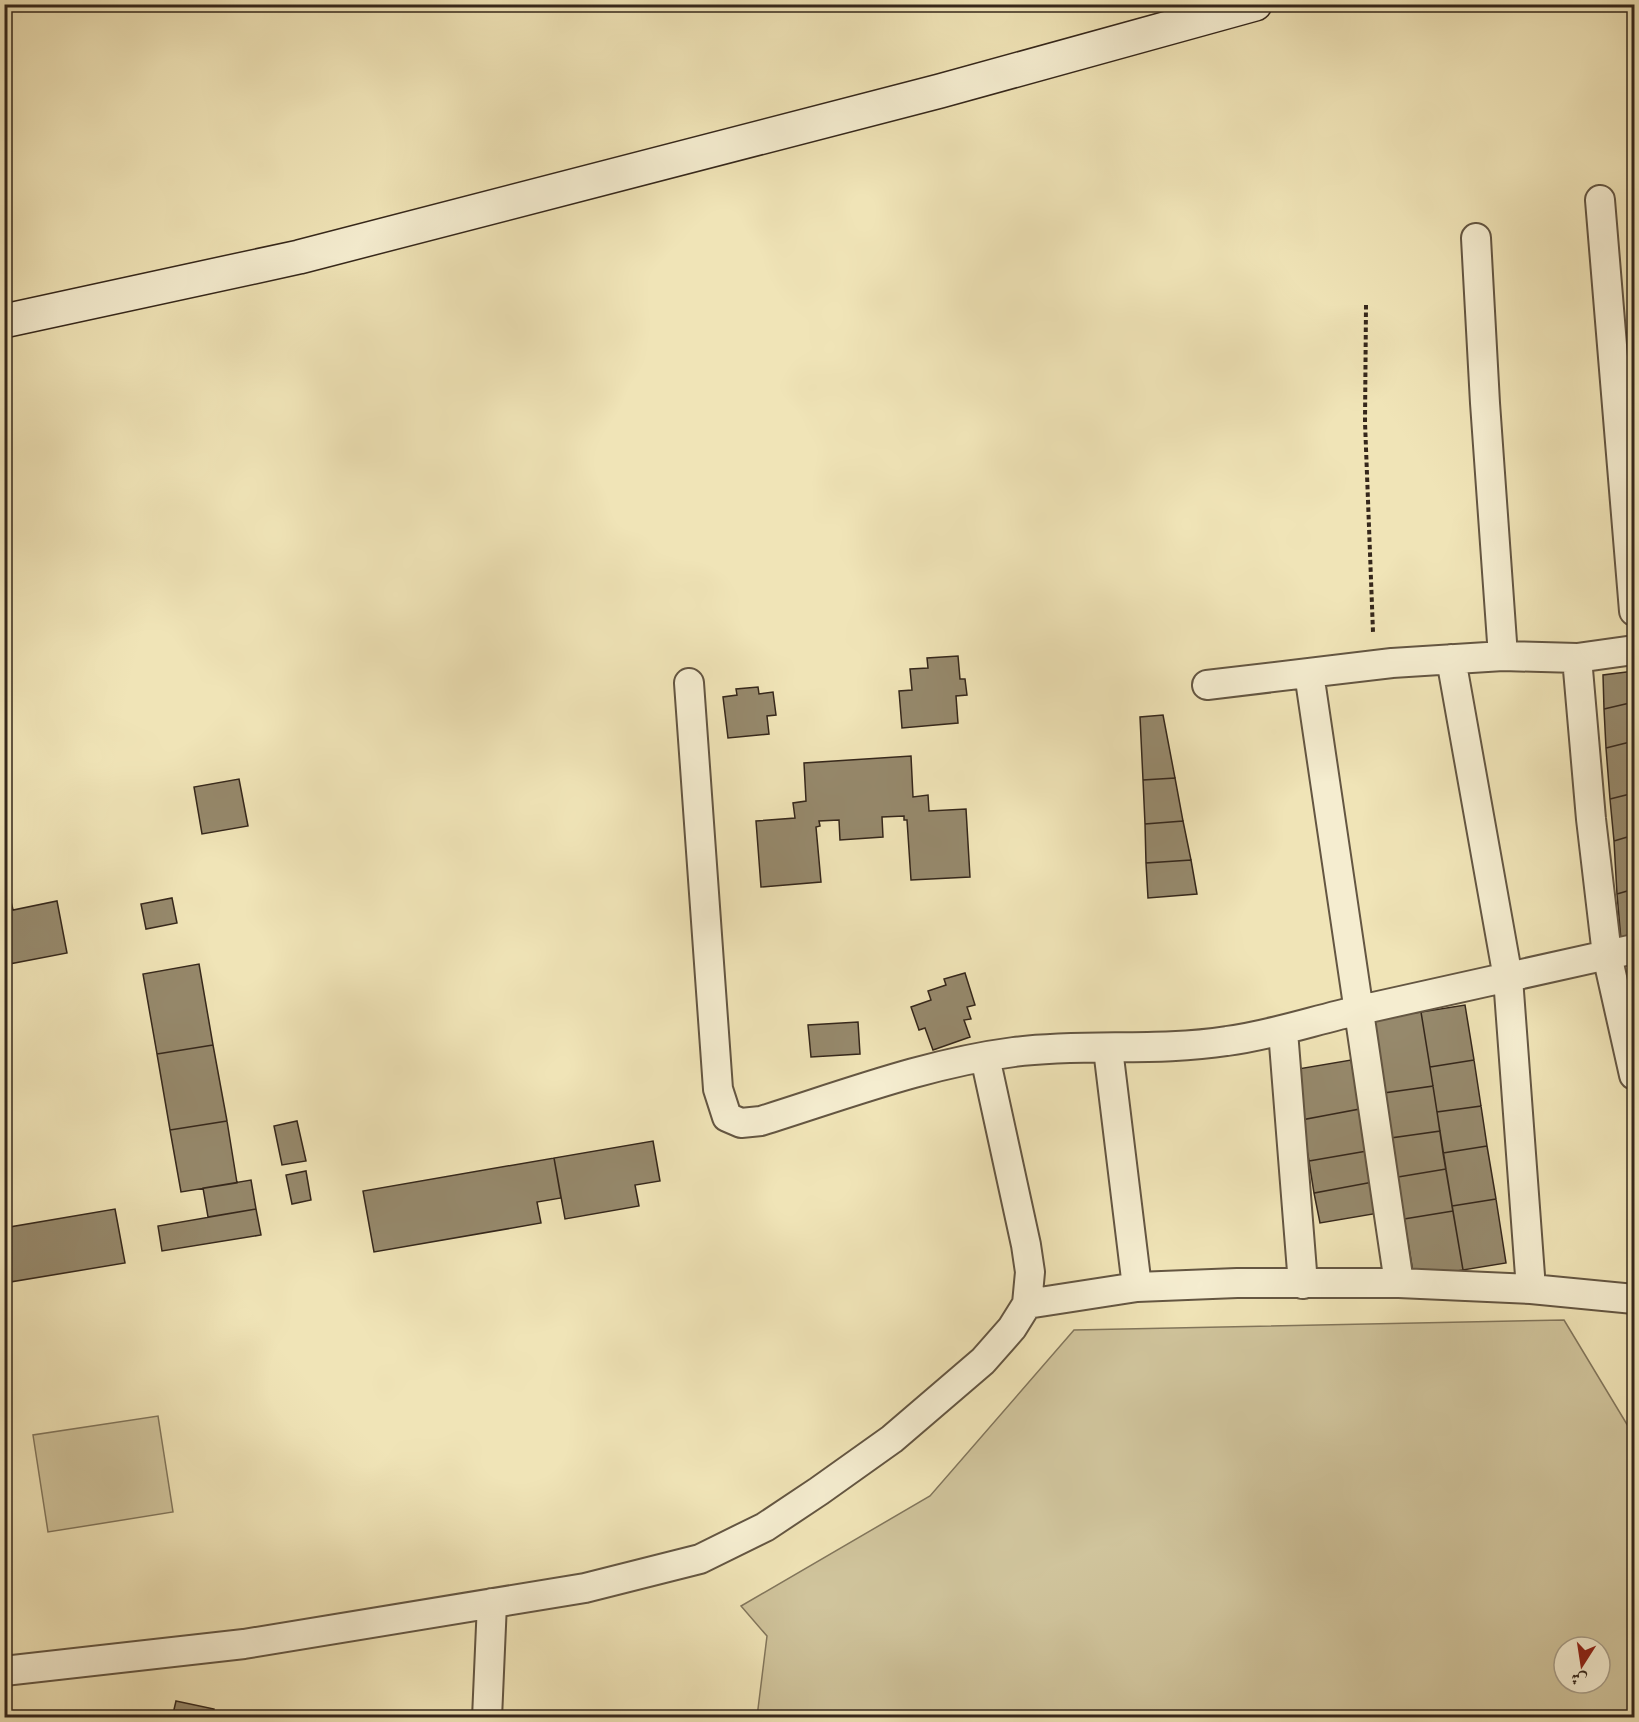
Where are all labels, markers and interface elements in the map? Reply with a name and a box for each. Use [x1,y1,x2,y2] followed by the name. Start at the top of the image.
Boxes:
[1552,1635,1612,1695] north arrow
[1569,1667,1589,1690] text: ش

